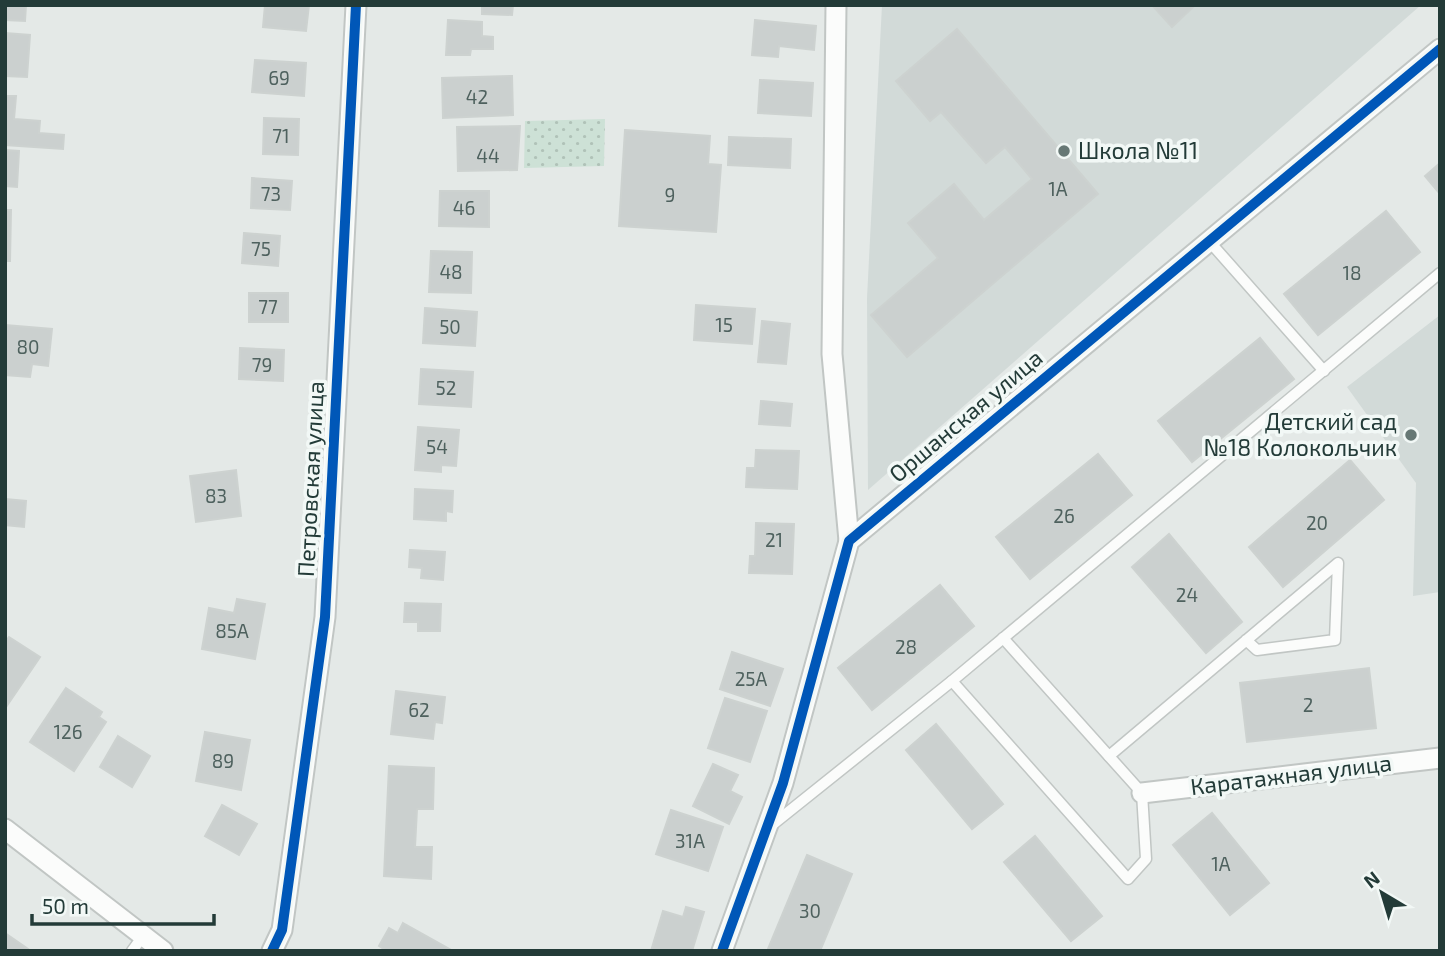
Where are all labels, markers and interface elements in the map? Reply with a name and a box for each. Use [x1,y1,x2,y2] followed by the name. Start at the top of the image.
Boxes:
[268,66,290,89] house number: 69
[466,85,488,108] house number: 42
[272,124,290,147] house number: 71
[1078,136,1198,164] place label: Школа №11
[1056,143,1072,159] marker: Школа №11
[476,144,500,167] house number: 44
[1048,177,1068,200] house number: 1А
[261,182,281,205] house number: 73
[665,183,675,206] house number: 9
[453,196,475,219] house number: 46
[251,237,271,260] house number: 75
[439,260,463,283] house number: 48
[1342,261,1362,284] house number: 18
[258,295,278,318] house number: 77
[715,313,733,336] house number: 15
[439,315,461,338] house number: 50
[17,335,40,358] house number: 80
[883,343,1048,488] street label: Оршанская улица
[252,353,272,376] house number: 79
[436,376,456,399] house number: 52
[291,380,330,578] street label: Петровская улица
[1204,407,1397,461] place label: Детский сад №18 Колокольчик
[1403,427,1419,443] marker: Детский сад №18 Колокольчик
[426,435,448,458] house number: 54
[205,484,227,507] house number: 83
[1053,504,1075,527] house number: 26
[1306,511,1328,534] house number: 20
[765,528,783,551] house number: 21
[1176,583,1198,606] house number: 24
[215,619,249,642] house number: 85А
[895,635,917,658] house number: 28
[735,667,768,690] house number: 25А
[1303,693,1313,716] house number: 2
[408,698,430,721] house number: 62
[53,720,83,743] house number: 126
[1189,748,1393,801] street label: Каратажная улица
[212,749,234,772] house number: 89
[675,829,705,852] house number: 31А
[1211,852,1231,875] house number: 1А
[1347,858,1417,928] north arrow
[1359,866,1384,892] text: N
[32,883,214,927] scale bar
[42,893,89,918] text: 50 m
[799,899,821,922] house number: 30

